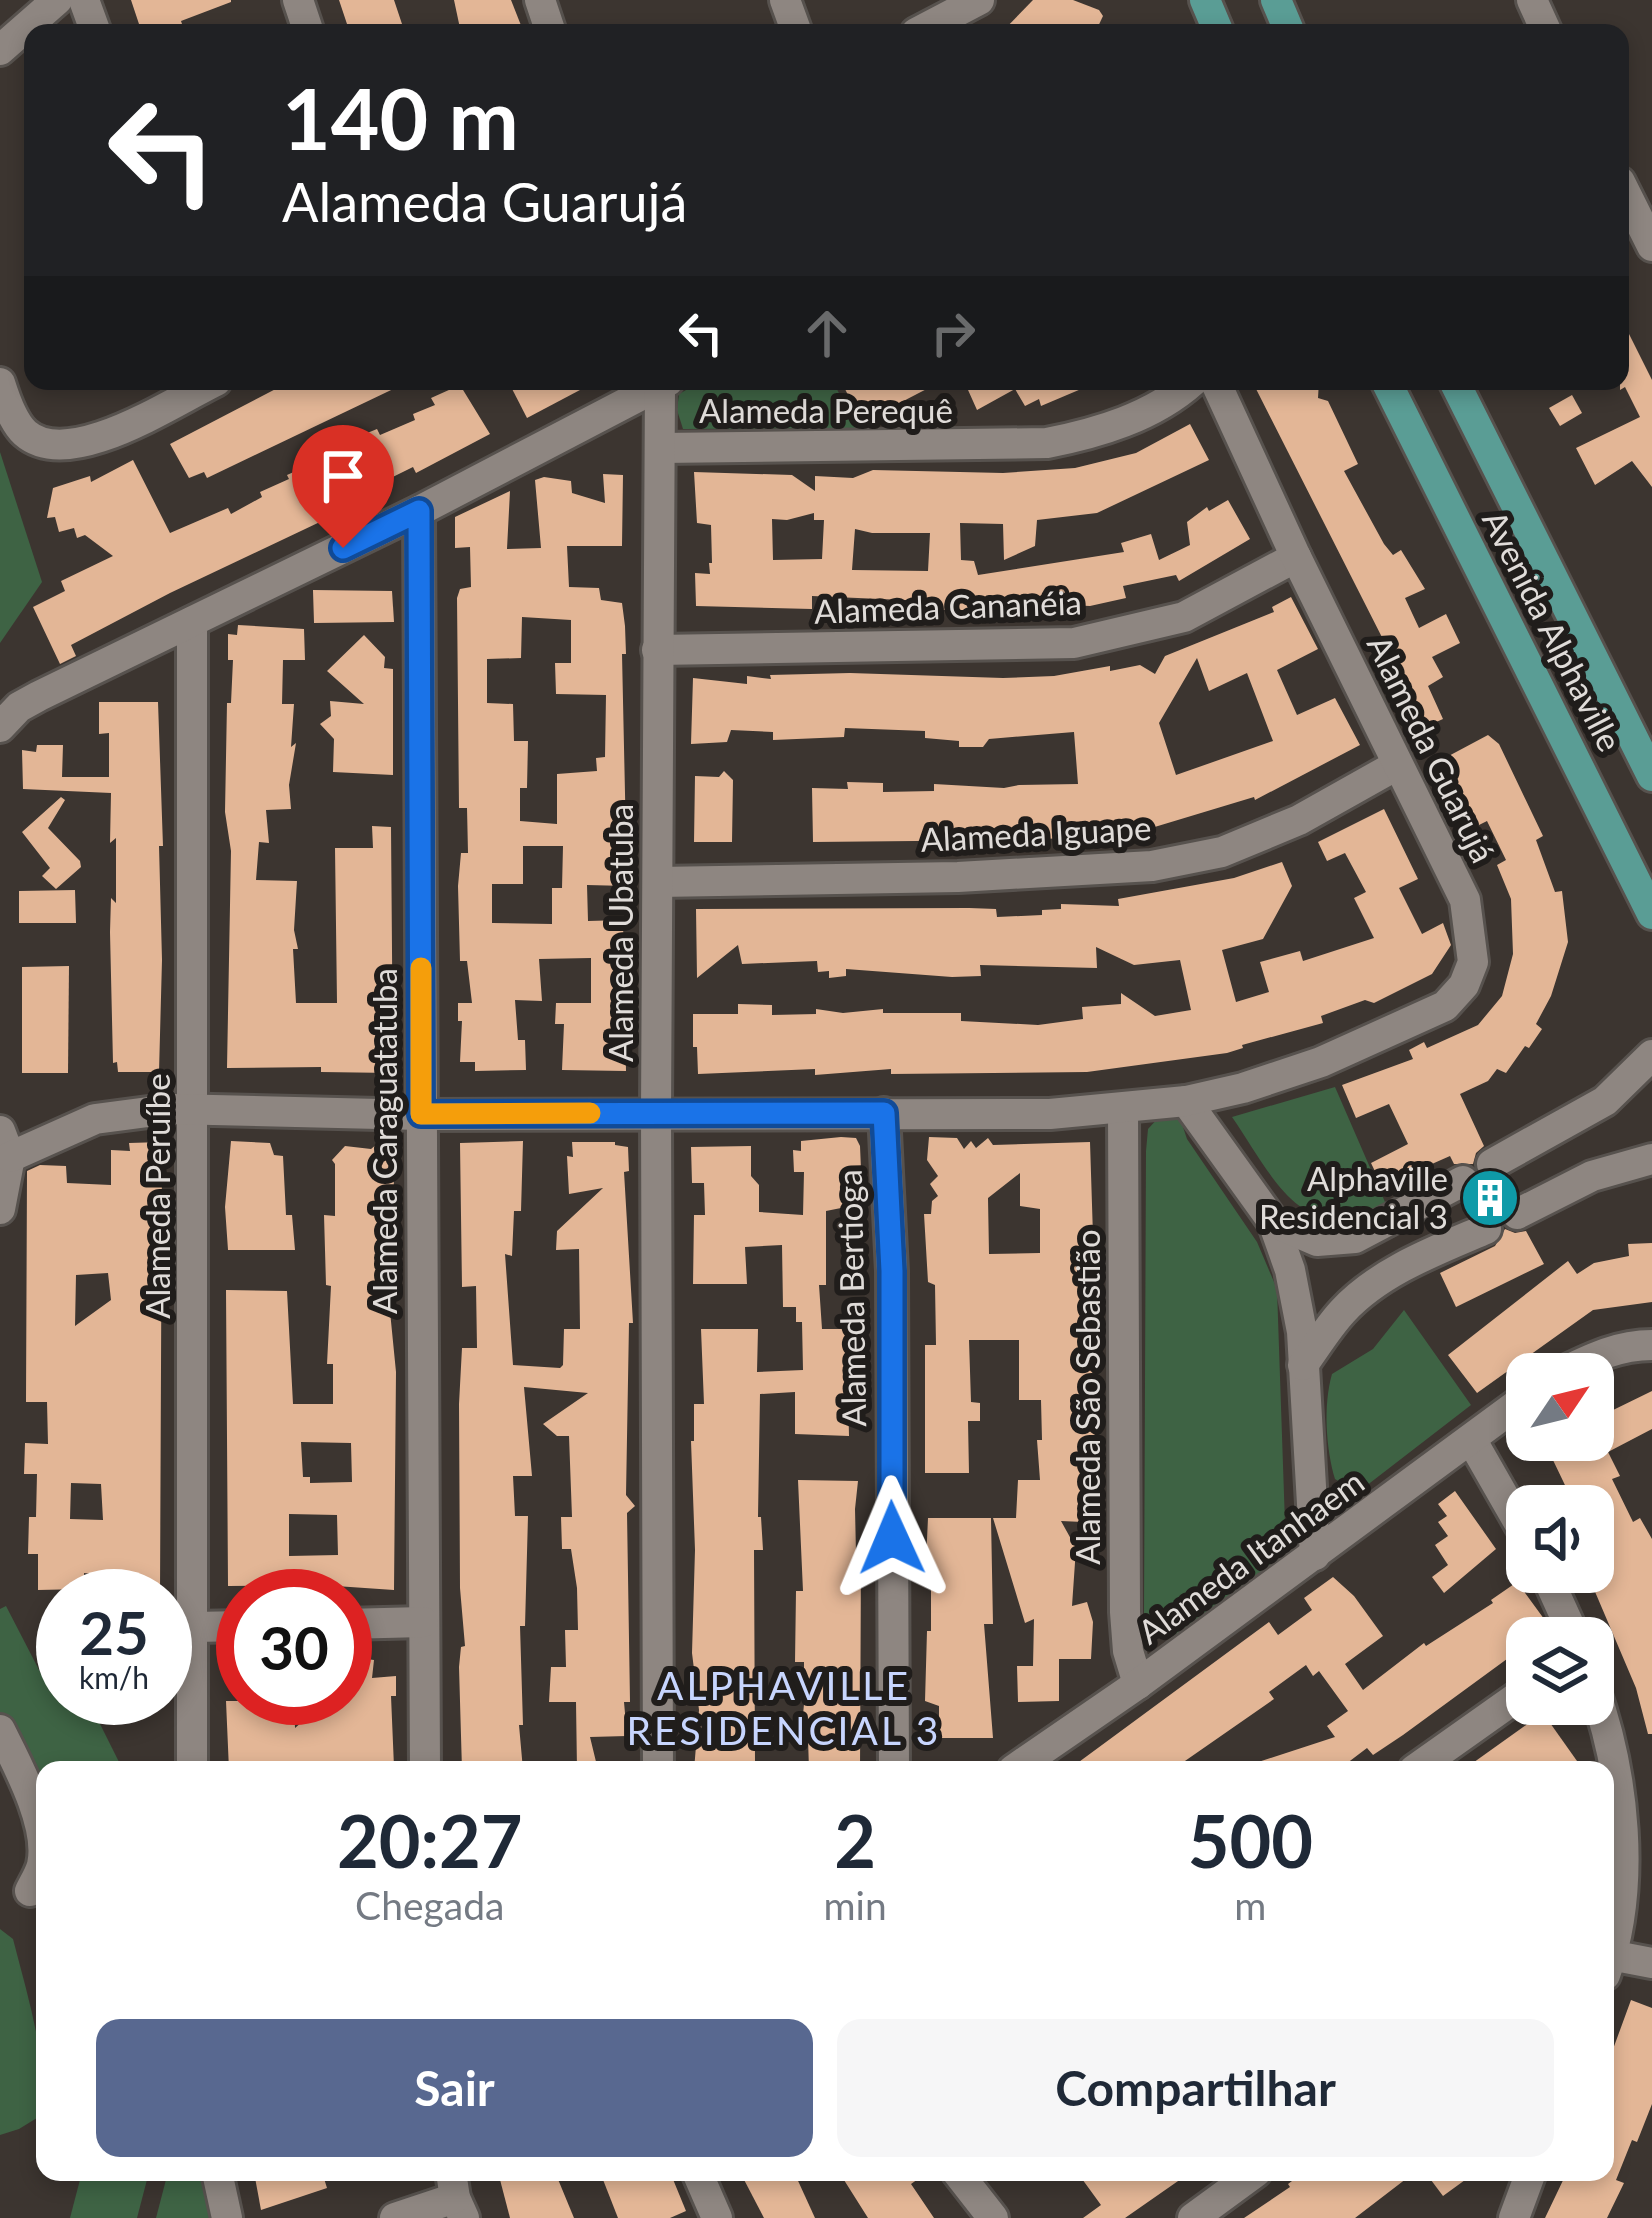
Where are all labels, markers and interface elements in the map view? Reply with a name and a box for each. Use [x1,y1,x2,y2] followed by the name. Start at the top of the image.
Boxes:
[282,67,519,168] text: 140 m
[84,72,240,228] icon: left
[282,169,687,234] text: Alameda Guarujá
[668,300,734,366] icon: left
[794,300,860,366] icon: ahead
[920,300,986,366] icon: right
[699,390,953,430] street label: Alameda Perequê
[292,425,394,548] pin
[310,443,376,509] icon: arrive
[1475,504,1631,757] street label: Avenida Alphaville
[813,581,1082,631] street label: Alameda Cananéia
[1360,628,1504,869] street label: Alameda Guarujá
[600,804,640,1062] street label: Alameda Ubatuba
[920,807,1152,859] street label: Alameda Iguape
[364,968,404,1314] street label: Alameda Caraguatatuba
[137,1073,177,1319] street label: Alameda Peruíbe
[1259,1158,1448,1236] place label: Alphaville Residencial 3
[1459,1167,1521,1229] building icon: Alphaville Residencial 3
[829,1169,873,1427] street label: Alameda Bertioga
[1067,1229,1107,1565] street label: Alameda São Sebastião
[1506,1353,1614,1461] north arrow
[1506,1353,1614,1725] map controls
[1130,1461,1371,1651] street label: Alameda Itanhaem
[829,1475,955,1601] position arrow
[1506,1485,1614,1593] button: sound
[216,1569,372,1725] speed limit sign: 30
[79,1596,149,1668] text: 25
[1506,1617,1614,1725] button: layers
[79,1659,149,1695] text: km/h
[627,1662,941,1753] district label: ALPHAVILLE RESIDENCIAL 3
[337,1797,523,1883] text: 20:27
[834,1797,876,1883] text: 2
[1188,1797,1313,1883] text: 500
[355,1882,504,1928] text: Chegada
[824,1882,887,1928] text: min
[1234,1882,1266,1928] text: m
[96,2019,813,2157] button: Sair
[837,2019,1554,2157] button: Compartilhar

